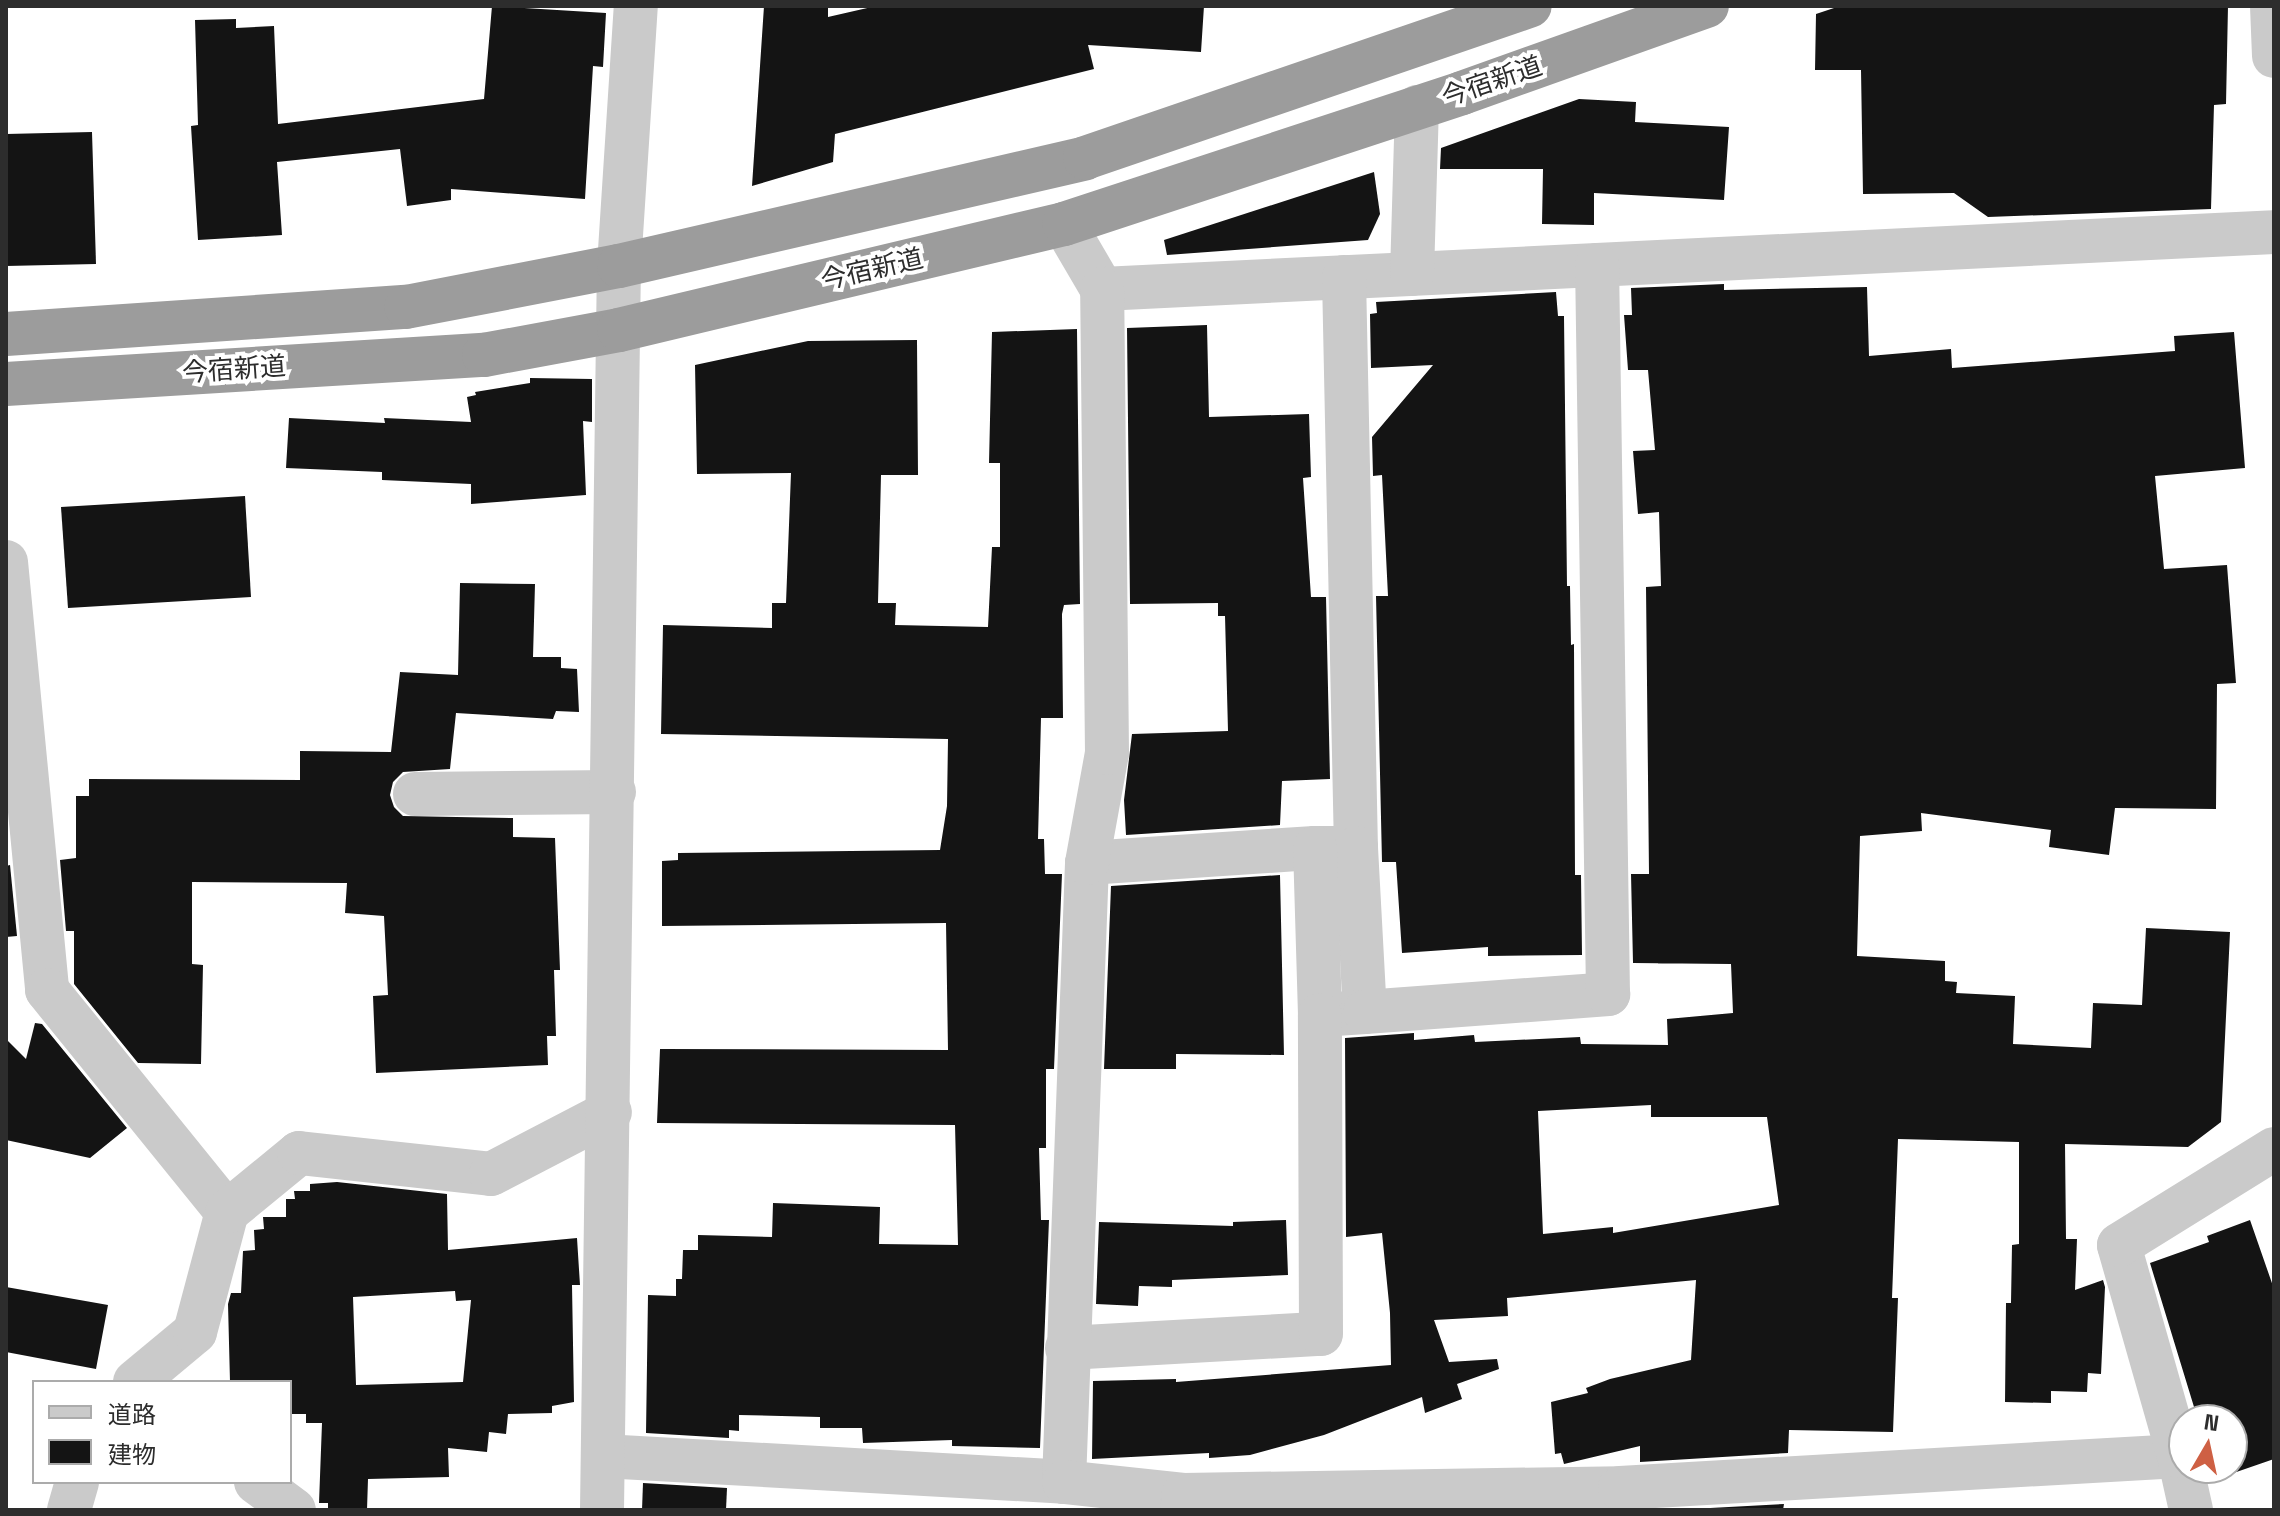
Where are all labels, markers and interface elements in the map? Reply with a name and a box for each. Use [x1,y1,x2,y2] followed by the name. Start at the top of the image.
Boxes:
[1438,50,1546,114] street label: 今宿新道
[818,243,926,297] street label: 今宿新道
[181,351,287,389] street label: 今宿新道
[32,1380,292,1484] legend
[108,1399,156,1430] text: 道路
[2168,1404,2248,1484] north arrow
[2202,1407,2221,1437] text: N
[108,1439,156,1470] text: 建物

